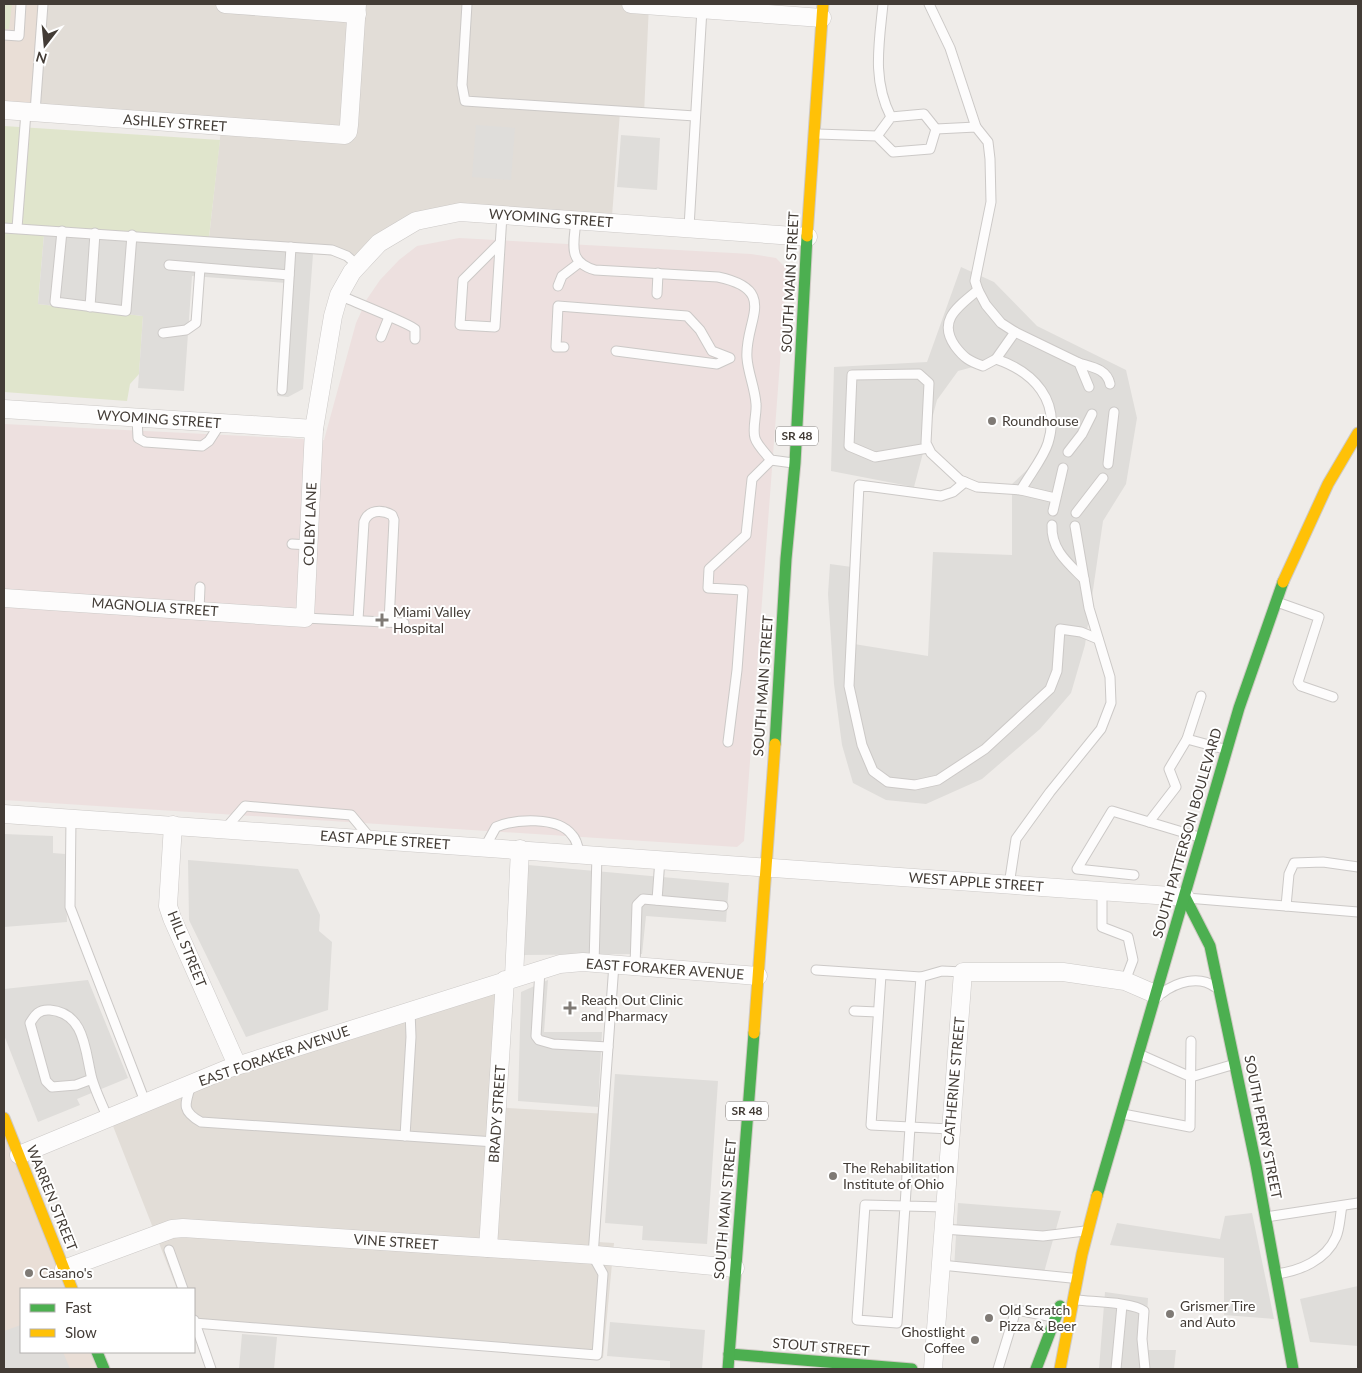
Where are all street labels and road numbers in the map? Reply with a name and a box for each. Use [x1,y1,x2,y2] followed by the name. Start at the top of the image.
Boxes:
[123,110,228,135] street label: ASHLEY STREET
[488,205,614,230] street label: WYOMING STREET
[777,210,802,353] street label: SOUTH MAIN STREET
[96,406,222,431] street label: WYOMING STREET
[776,426,818,446] road number: SR 48
[300,482,319,566] street label: COLBY LANE
[91,594,220,619] street label: MAGNOLIA STREET
[749,614,776,757] street label: SOUTH MAIN STREET
[1148,726,1225,940] street label: SOUTH PATTERSON BOULEVARD
[319,826,451,853] street label: EAST APPLE STREET
[908,868,1045,895] street label: WEST APPLE STREET
[164,908,211,990] street label: HILL STREET
[585,954,745,983] street label: EAST FORAKER AVENUE
[939,1015,968,1146] street label: CATHERINE STREET
[196,1022,352,1089] street label: EAST FORAKER AVENUE
[1241,1054,1286,1201] street label: SOUTH PERRY STREET
[485,1064,508,1164] street label: BRADY STREET
[726,1102,768,1120] road number: SR 48
[710,1137,739,1280] street label: SOUTH MAIN STREET
[24,1143,82,1254] street label: WARREN STREET
[353,1230,440,1253] street label: VINE STREET
[772,1334,871,1359] street label: STOUT STREET

